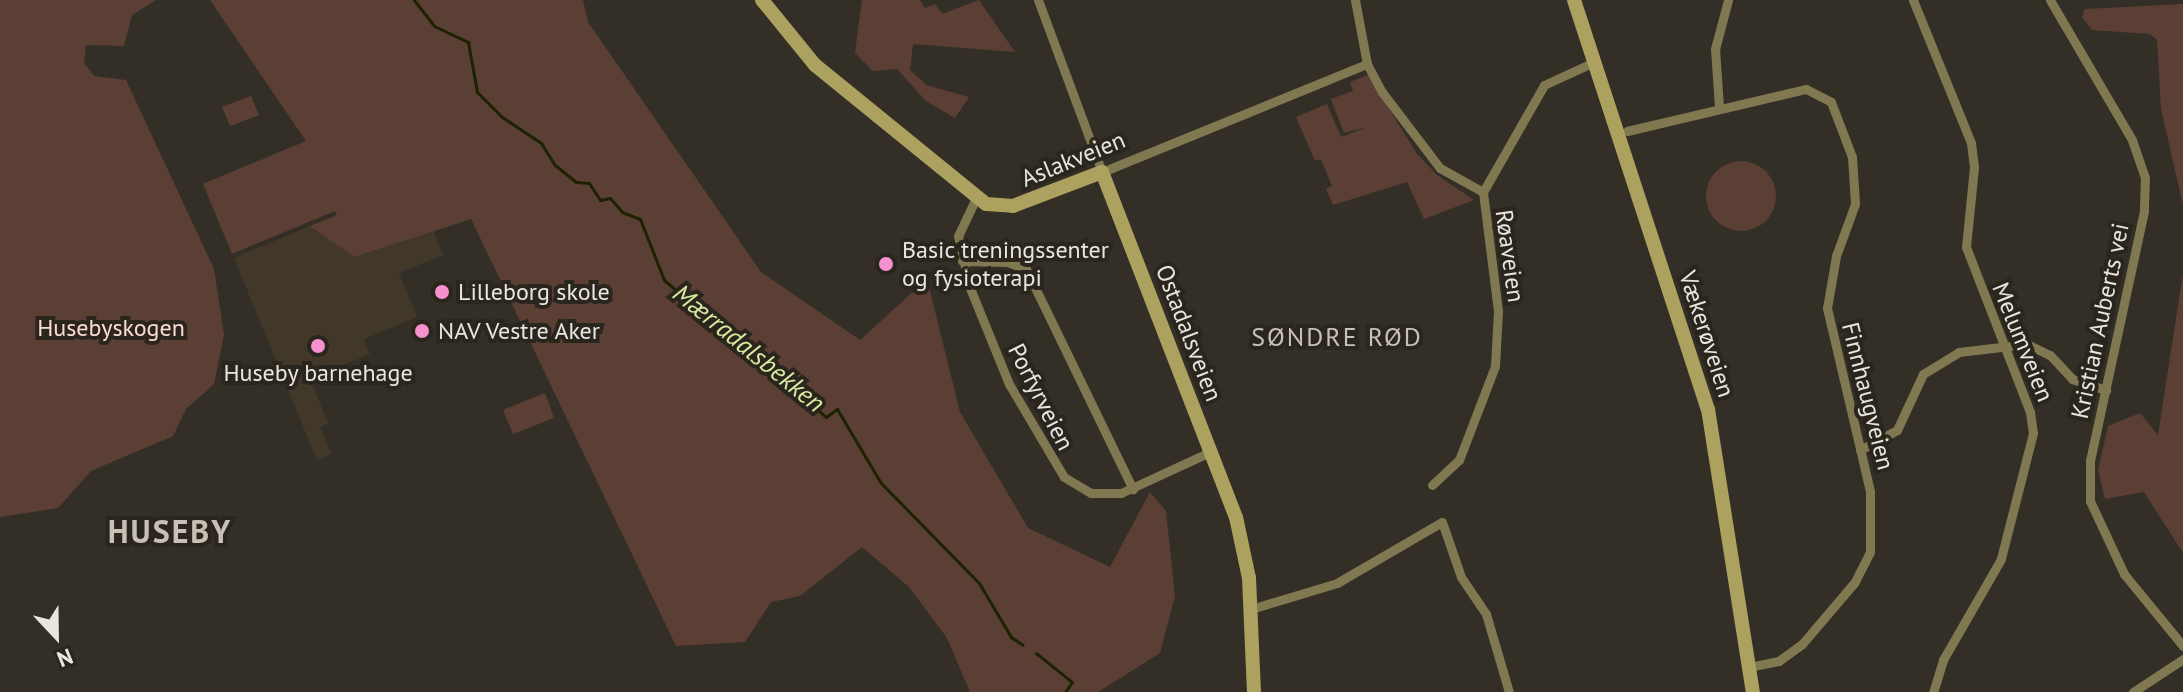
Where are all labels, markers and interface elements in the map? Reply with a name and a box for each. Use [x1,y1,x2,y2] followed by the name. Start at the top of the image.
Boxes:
[1017,125,1129,193] street label: Aslakveien
[1489,208,1531,304] street label: Røaveien
[2065,220,2135,422] street label: Kristian Auberts vei
[902,236,1110,292] place label: Basic treningssenter og fysioterapi
[877,255,895,273] marker: Basic treningssenter og fysioterapi
[1150,261,1228,405] street label: Ostadalsveien
[1673,267,1741,401] street label: Vækerøveien
[667,277,831,419] water label: Mærradalsbekken
[458,278,610,306] place label: Lilleborg skole
[1986,278,2060,406] street label: Melumveien
[433,283,451,301] marker: Lilleborg skole
[37,314,185,342] park label: Husebyskogen
[438,317,602,345] place label: NAV Vestre Aker
[1836,319,1900,473] street label: Finnhaugveien
[1251,321,1423,353] district label: SØNDRE RØD
[413,322,431,340] marker: NAV Vestre Aker
[309,337,327,355] marker: Huseby barnehage
[1002,339,1080,455] street label: Porfyrveien
[223,359,413,387] place label: Huseby barnehage
[108,512,232,550] district label: HUSEBY
[16,596,96,676] north arrow
[53,643,77,674] text: N

